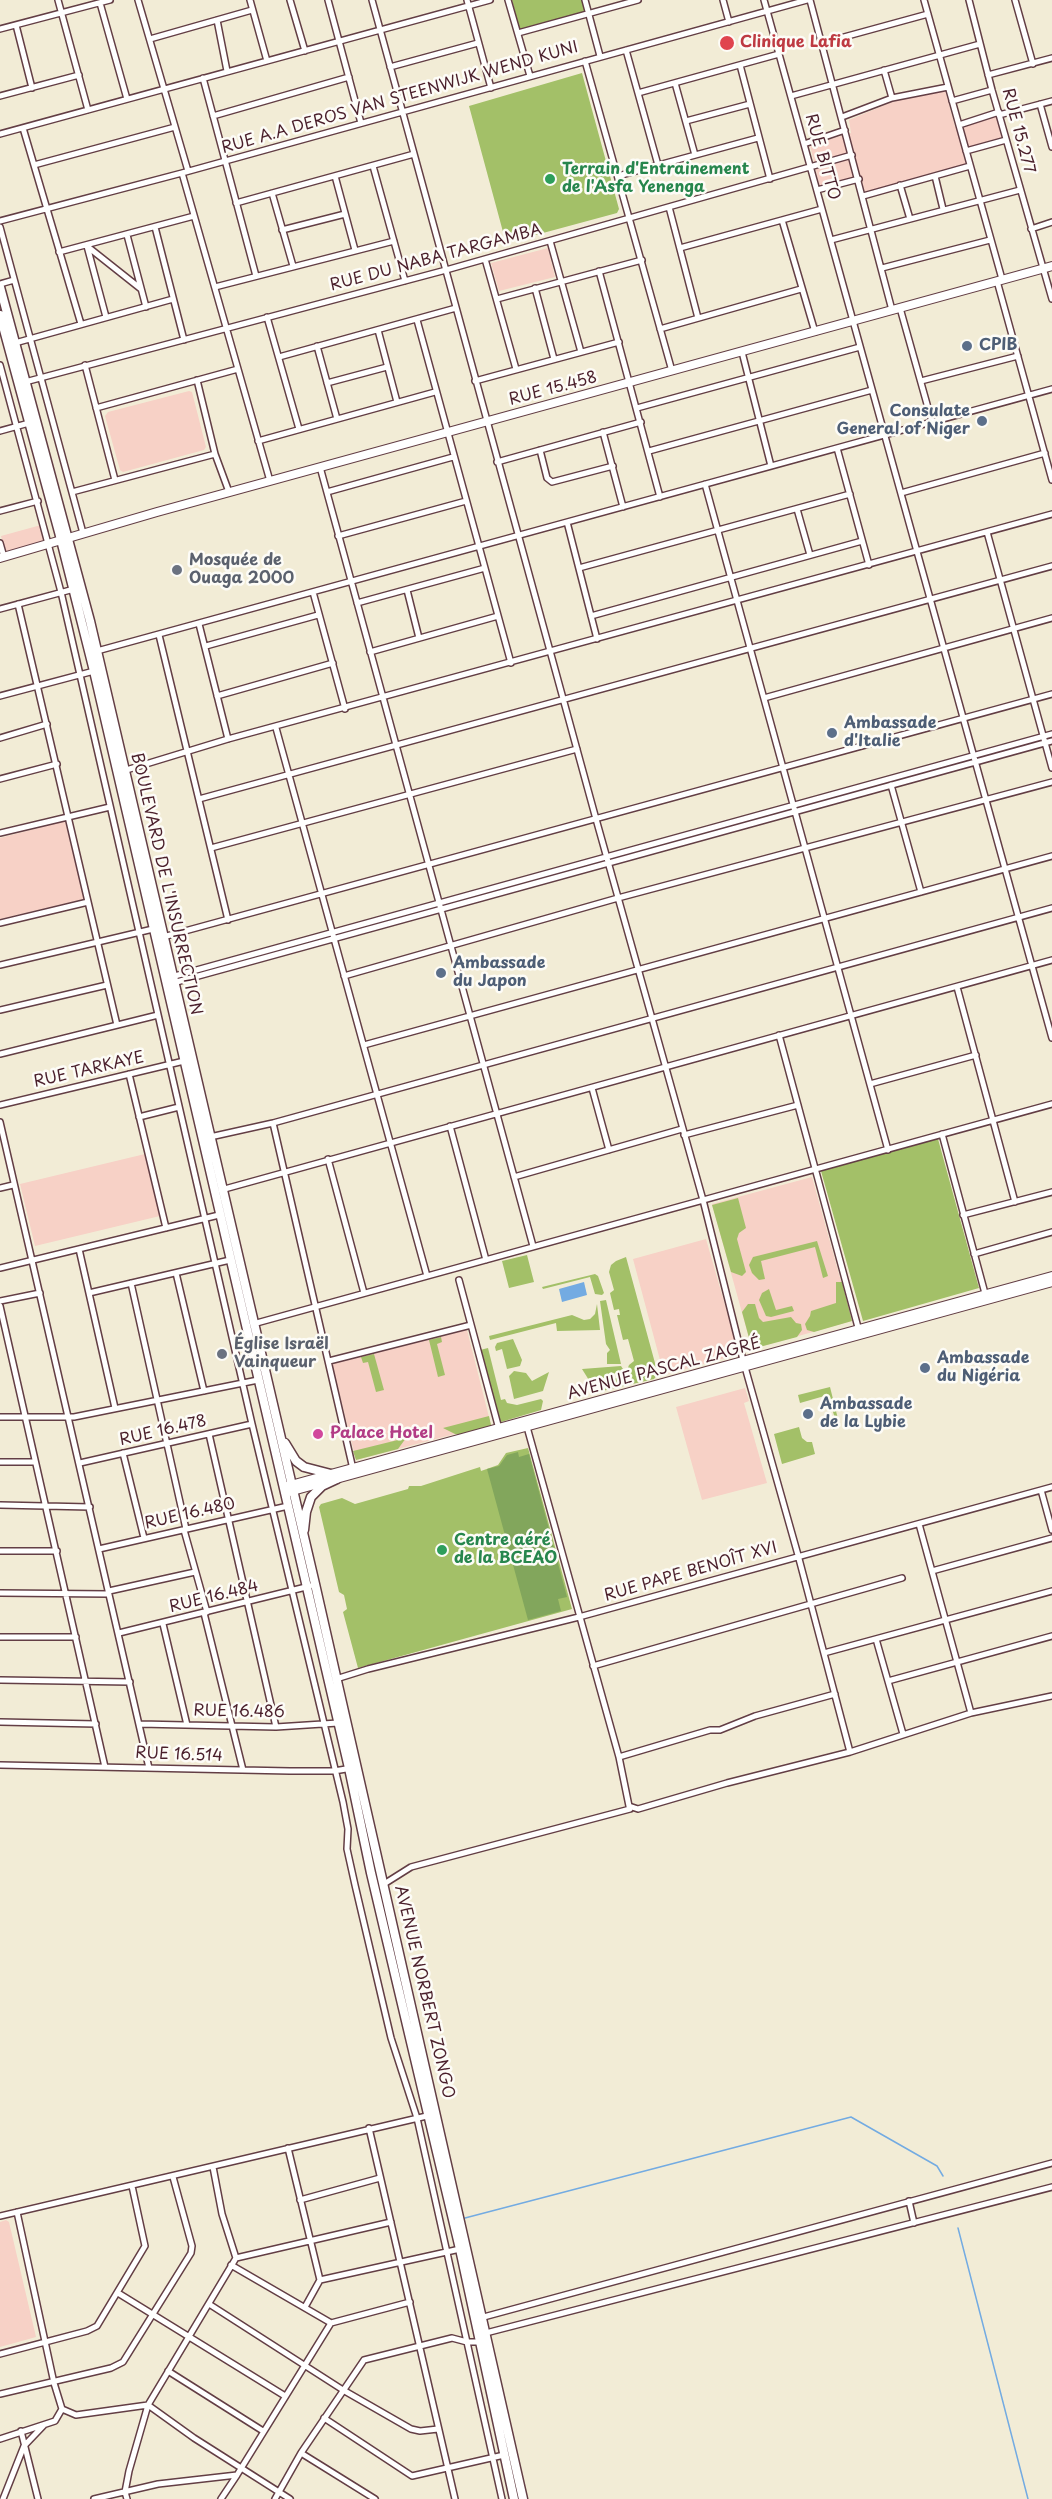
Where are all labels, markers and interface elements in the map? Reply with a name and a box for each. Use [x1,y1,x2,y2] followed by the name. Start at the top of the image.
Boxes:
[740,33,852,53] place label: Clinique Lafia
[718,34,736,52] marker: Clinique Lafia
[219,38,581,158] street label: RUE A.A DEROS VAN STEENWIJK WEND KUNI
[997,86,1039,176] street label: RUE 15.277
[801,112,843,202] street label: RUE BITTO
[562,160,749,198] place label: Terrain d'Entrainement de l'Asfa Yenenga
[543,172,557,186] marker: Terrain d'Entrainement de l'Asfa Yenenga
[328,220,544,296] street label: RUE DU NABA TARGAMBA
[979,336,1017,356] place label: CPIB
[960,339,974,353] marker: CPIB
[507,368,599,410] street label: RUE 15.458
[836,402,970,440] place label: Consulate General of Niger
[975,414,989,428] marker: Consulate General of Niger
[189,551,294,589] place label: Mosquée de Ouaga 2000
[170,563,184,577] marker: Mosquée de Ouaga 2000
[844,714,936,752] place label: Ambassade d'Italie
[825,726,839,740] marker: Ambassade d'Italie
[126,751,206,1017] street label: BOULEVARD DE L'INSURRECTION
[453,954,545,992] place label: Ambassade du Japon
[434,966,448,980] marker: Ambassade du Japon
[32,1048,146,1092] street label: RUE TARKAYE
[565,1334,763,1404] street label: AVENUE PASCAL ZAGRÉ
[234,1335,329,1373] place label: Église Israël Vainqueur
[215,1347,229,1361] marker: Église Israël Vainqueur
[937,1349,1029,1387] place label: Ambassade du Nigéria
[918,1361,932,1375] marker: Ambassade du Nigéria
[820,1395,912,1433] place label: Ambassade de la Lybie
[801,1407,815,1421] marker: Ambassade de la Lybie
[118,1412,208,1450] street label: RUE 16.478
[330,1424,433,1444] place label: Palace Hotel
[311,1427,325,1441] marker: Palace Hotel
[143,1494,237,1534] street label: RUE 16.480
[454,1531,557,1569] place label: Centre aéré de la BCEAO
[602,1538,780,1606] street label: RUE PAPE BENOÎT XVI
[435,1543,449,1557] marker: Centre aéré de la BCEAO
[167,1577,261,1617] street label: RUE 16.484
[193,1702,285,1722] street label: RUE 16.486
[135,1744,223,1766] street label: RUE 16.514
[390,1884,458,2100] street label: AVENUE NORBERT ZONGO

